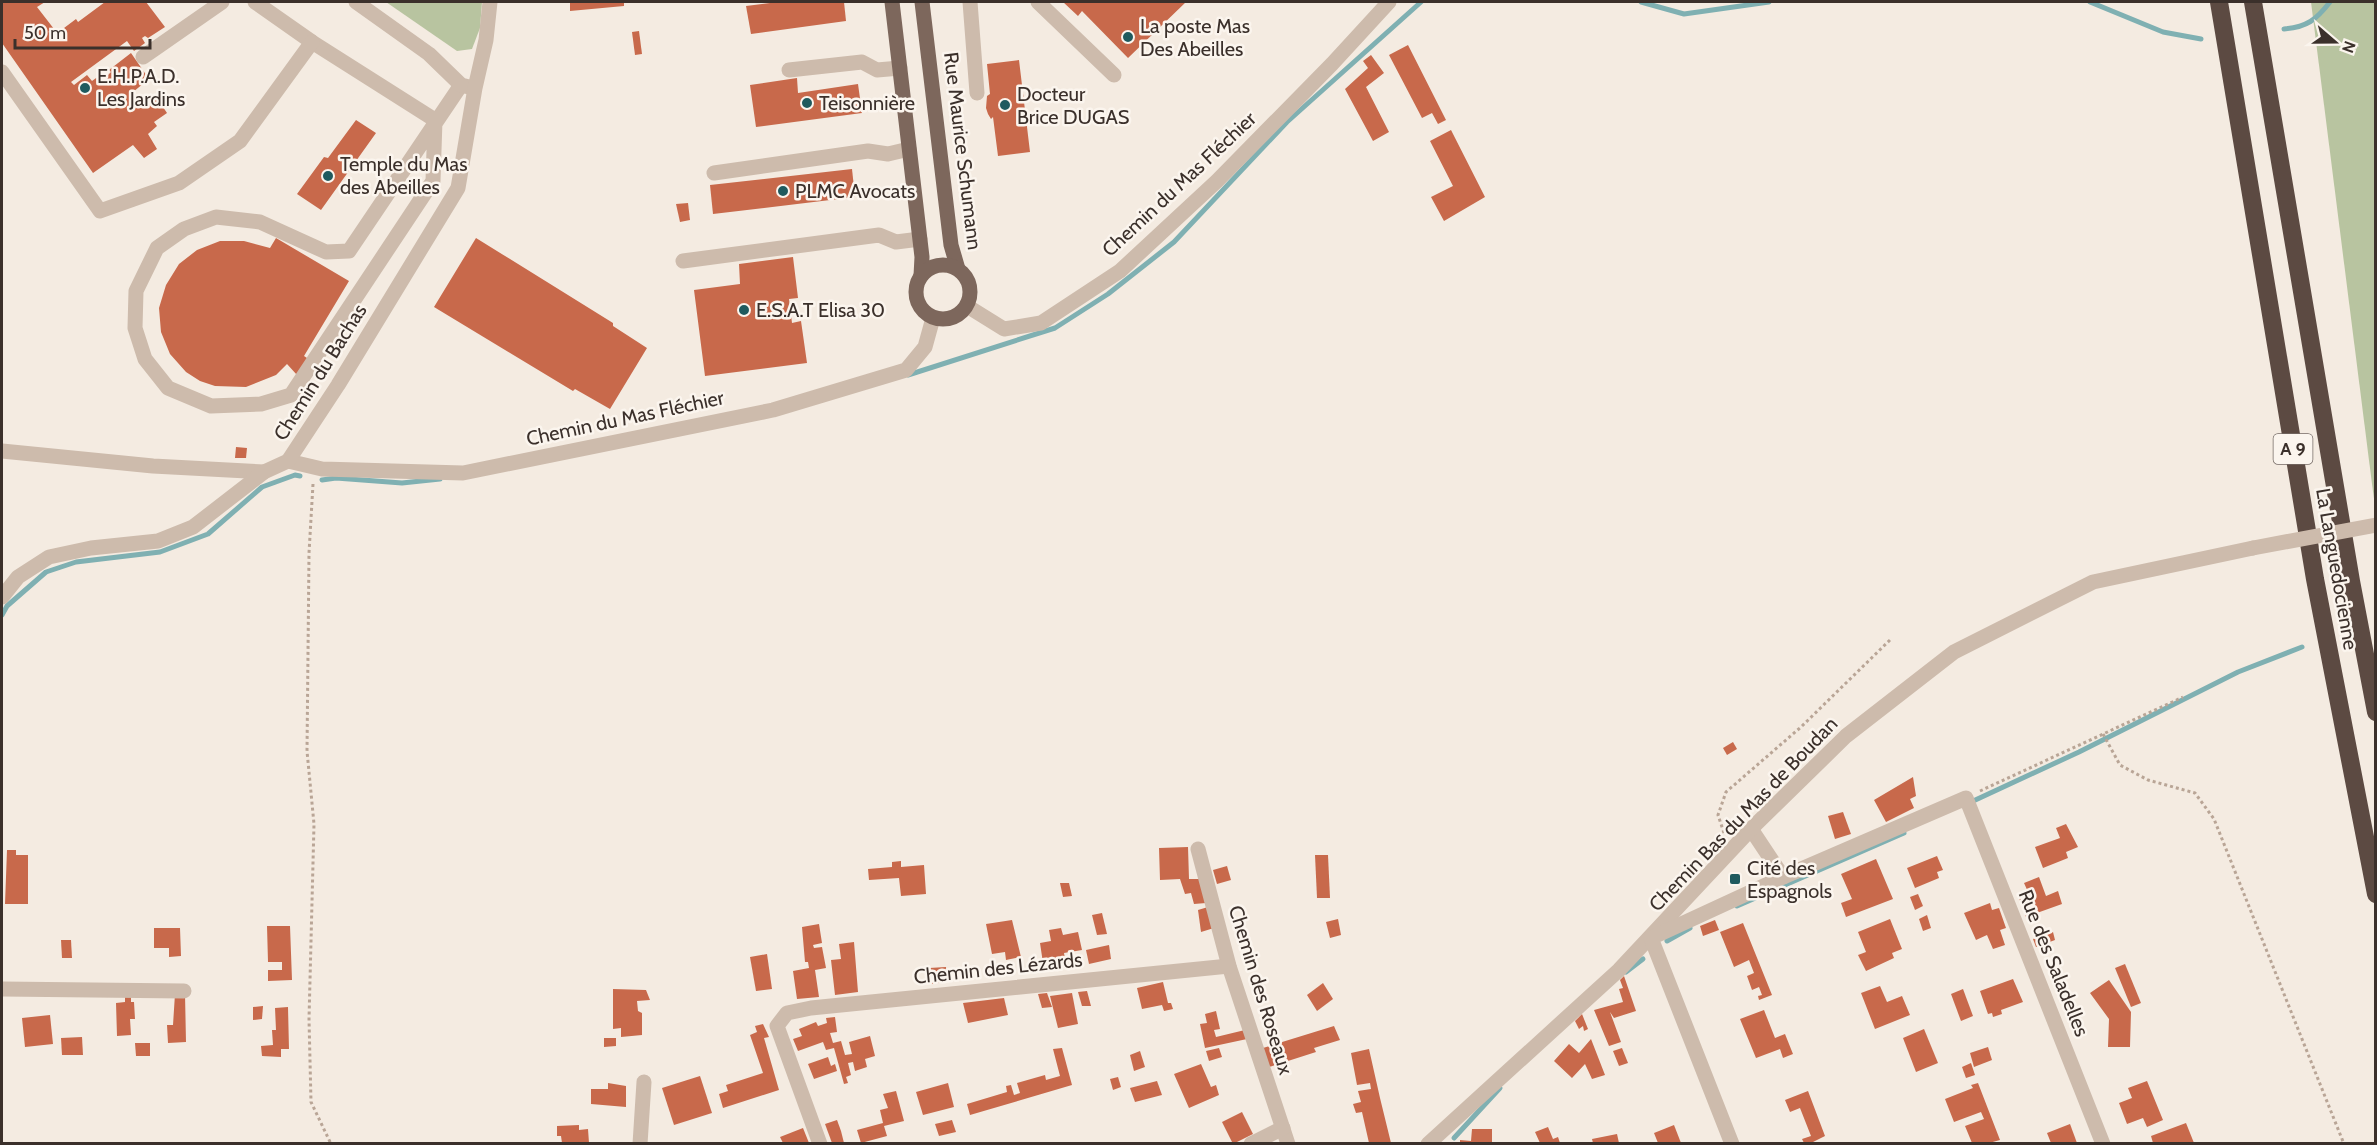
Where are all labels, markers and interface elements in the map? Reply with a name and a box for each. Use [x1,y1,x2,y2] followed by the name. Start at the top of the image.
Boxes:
[15,12,150,50] scale bar
[2305,12,2365,72] north arrow
[1140,14,1250,61] place label: La poste Mas Des Abeilles
[24,22,66,44] text: 50 m
[1121,30,1135,44] marker: La poste Mas Des Abeilles
[2338,38,2359,56] text: N
[939,51,987,251] street label: Rue Maurice Schumann
[97,64,185,111] place label: E.H.P.A.D. Les Jardins
[78,81,92,95] marker: E.H.P.A.D. Les Jardins
[1017,82,1130,129] place label: Docteur Brice DUGAS
[819,91,915,115] place label: Teisonnière
[800,96,814,110] marker: Teisonnière
[998,98,1012,112] marker: Docteur Brice DUGAS
[1097,106,1261,261] street label: Chemin du Mas Fléchier
[340,152,467,199] place label: Temple du Mas des Abeilles
[321,169,335,183] marker: Temple du Mas des Abeilles
[795,179,915,203] place label: PLMC Avocats
[776,184,790,198] marker: PLMC Avocats
[756,298,885,322] place label: E.S.A.T Elisa 30
[268,299,372,445] street label: Chemin du Bachas
[737,303,751,317] marker: E.S.A.T Elisa 30
[524,385,727,451] street label: Chemin du Mas Fléchier
[2274,434,2312,464] road number: A 9
[2311,486,2363,652] street label: La Languedocienne
[1644,712,1842,916] street label: Chemin Bas du Mas de Boudan
[1747,856,1832,903] place label: Cité des Espagnols
[1728,872,1742,886] marker: Cité des Espagnols
[2014,886,2094,1040] street label: Rue des Saladelles
[1224,902,1298,1078] street label: Chemin des Roseaux
[912,947,1084,989] street label: Chemin des Lézards

